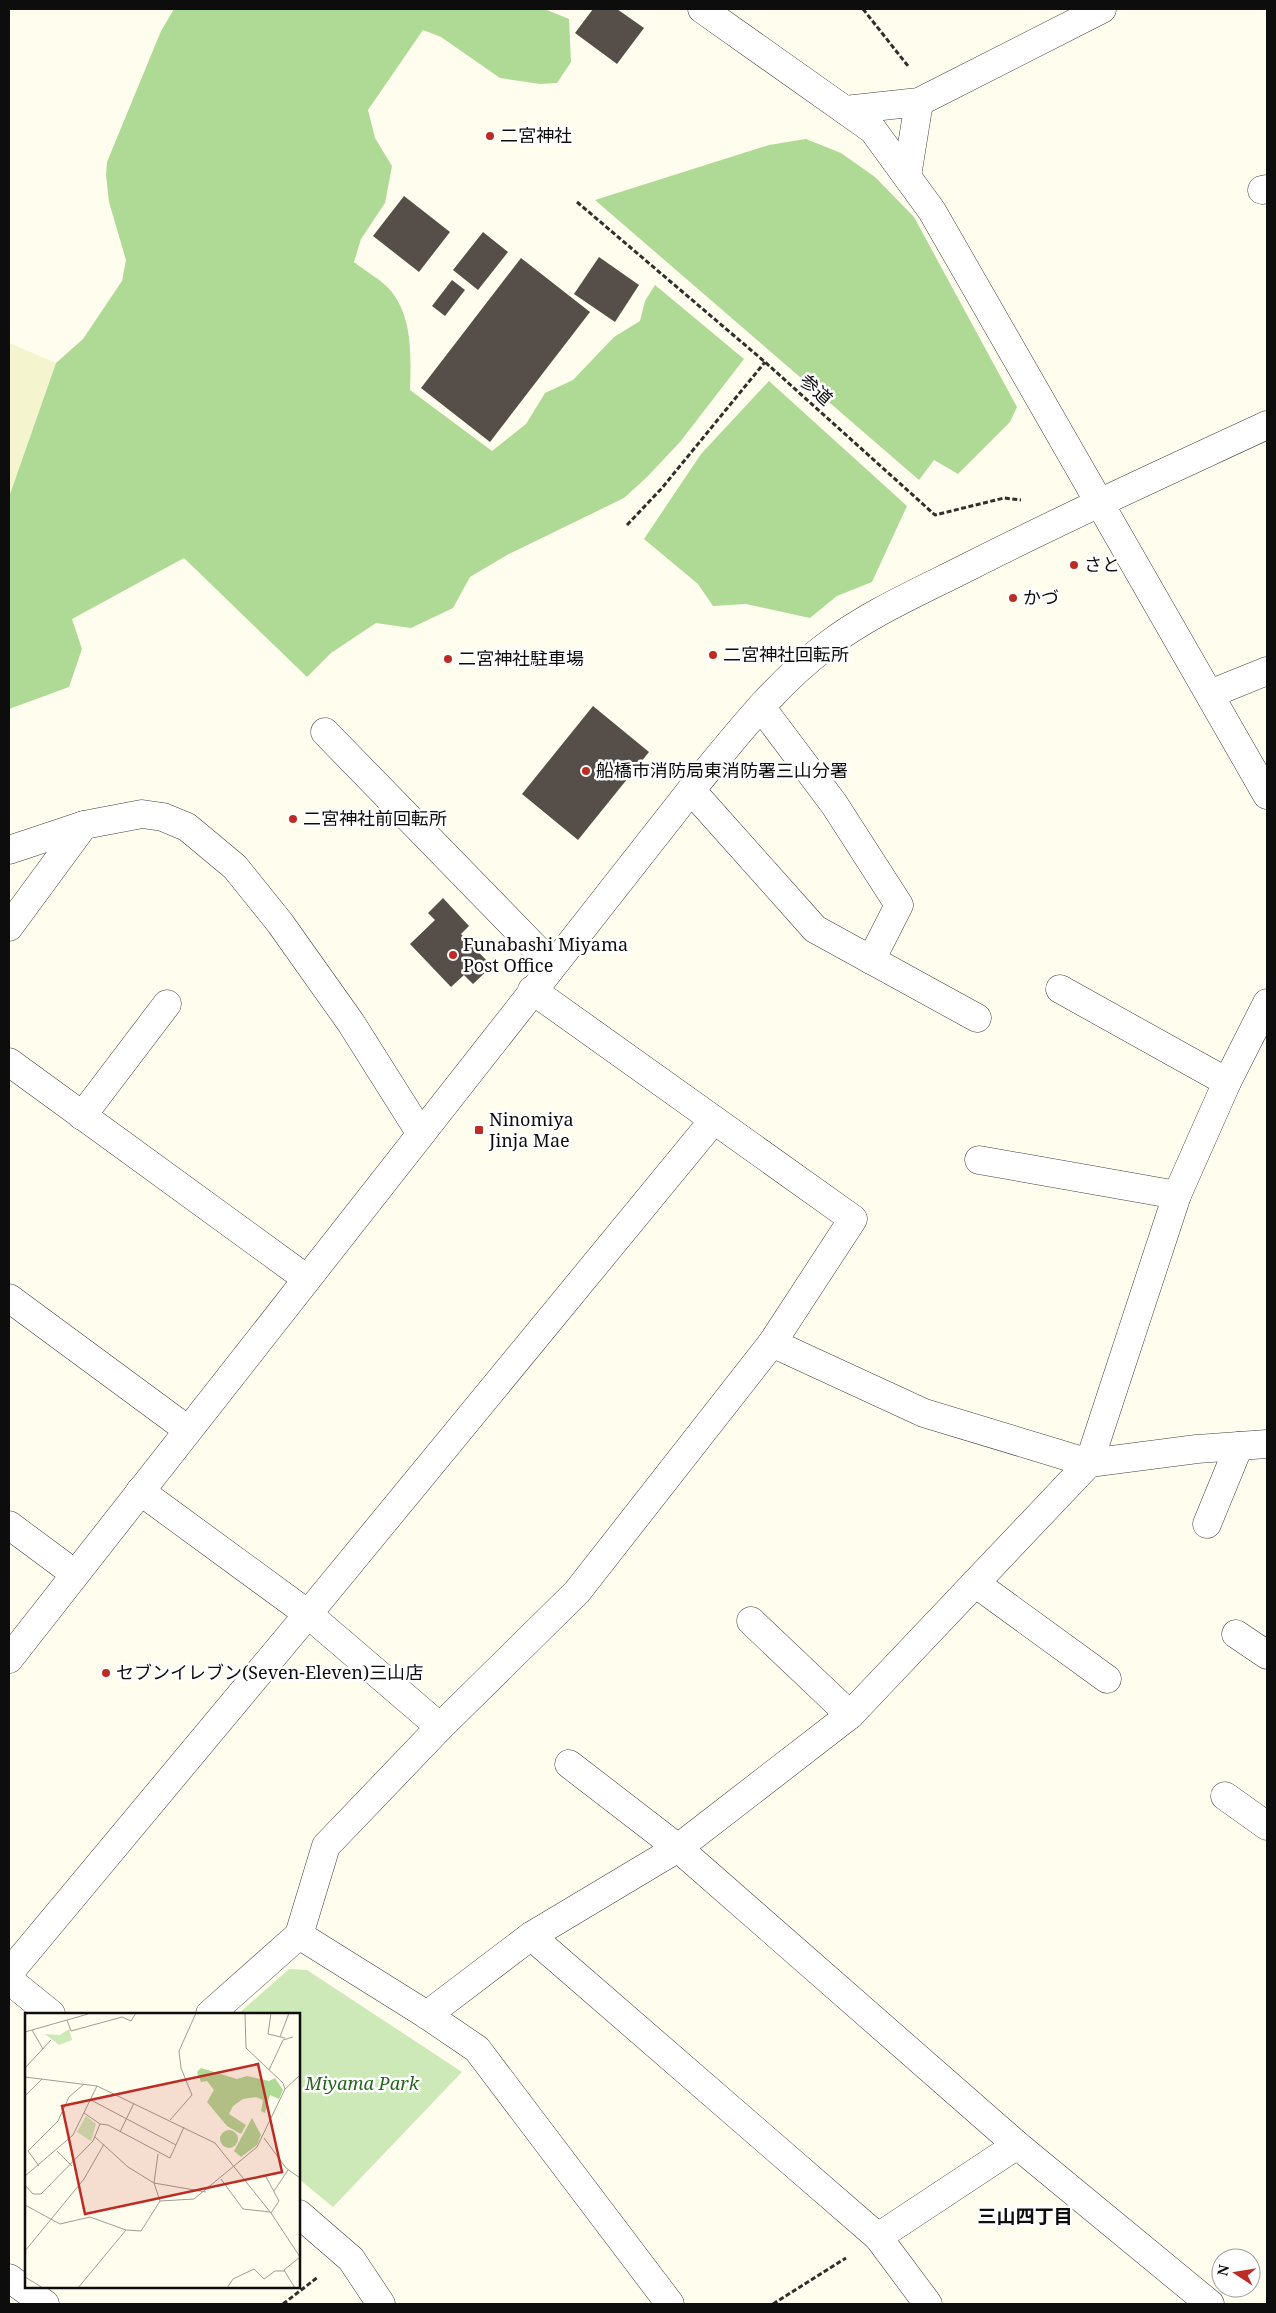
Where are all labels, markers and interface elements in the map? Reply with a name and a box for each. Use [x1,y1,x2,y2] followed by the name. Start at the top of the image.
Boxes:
[500,123,572,147] place label: 二宮神社
[484,130,496,142] marker: 二宮神社
[795,368,838,410] street label: 参道
[1084,552,1120,576] place label: さと
[1068,559,1080,571] marker: さと
[1023,585,1059,609] place label: かづ
[1007,592,1019,604] marker: かづ
[723,642,849,666] place label: 二宮神社回転所
[458,646,584,670] place label: 二宮神社駐車場
[707,649,719,661] marker: 二宮神社回転所
[442,653,454,665] marker: 二宮神社駐車場
[596,758,848,782] place label: 船橋市消防局東消防署三山分署
[580,765,592,777] marker: 船橋市消防局東消防署三山分署
[303,806,447,830] place label: 二宮神社前回転所
[287,813,299,825] marker: 二宮神社前回転所
[463,932,628,977] place label: Funabashi Miyama Post Office
[447,949,459,961] marker: Funabashi Miyama Post Office
[488,1107,574,1152] place label: Ninomiya Jinja Mae
[473,1124,485,1136] marker: Ninomiya Jinja Mae
[116,1660,423,1684] place label: セブンイレブン(Seven-Eleven)三山店
[100,1667,112,1679] marker: セブンイレブン(Seven-Eleven)三山店
[25,2013,300,2288] inset map
[304,2071,420,2095] park label: Miyama Park
[977,2203,1073,2229] district label: 三山四丁目
[1211,2248,1261,2298] north arrow
[1212,2263,1233,2278] text: N

